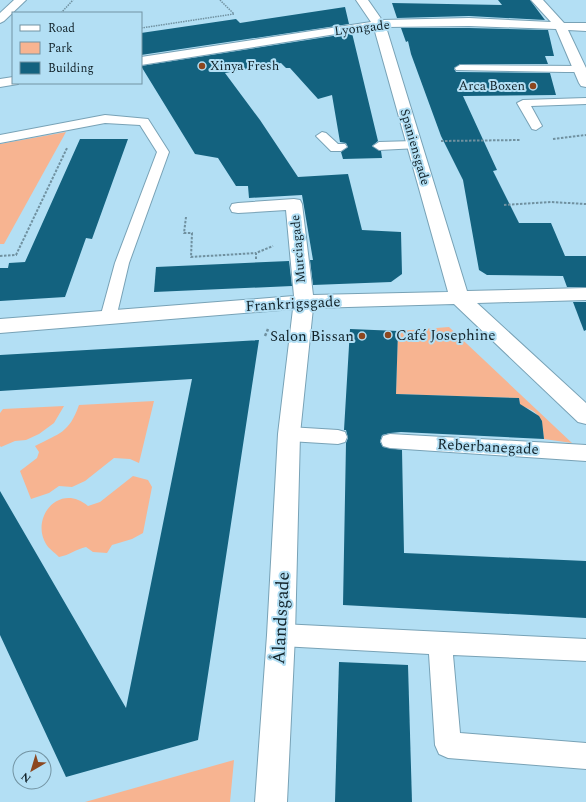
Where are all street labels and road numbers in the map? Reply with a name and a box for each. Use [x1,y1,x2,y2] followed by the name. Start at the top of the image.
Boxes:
[333,15,391,41] street label: Lyongade
[395,107,435,187] street label: Spaniensgade
[285,214,311,284] street label: Murciagade
[245,290,341,318] street label: Frankrigsgade
[437,433,539,461] street label: Reberbanegade
[265,571,297,665] street label: Ålandsgade

